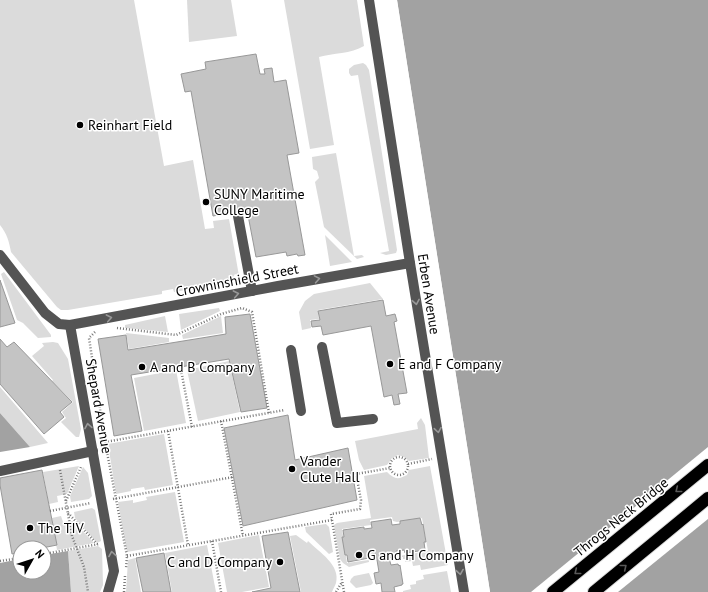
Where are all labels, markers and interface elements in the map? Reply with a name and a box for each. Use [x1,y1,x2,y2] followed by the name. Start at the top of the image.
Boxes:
[88,116,172,134] place label: Reinhart Field
[75,120,85,130] marker: Reinhart Field
[214,185,305,219] place label: SUNY Maritime College
[201,197,211,207] marker: SUNY Maritime College
[414,252,444,336] street label: Erben Avenue
[174,259,300,301] street label: Crowninshield Street
[314,275,320,284] one-way arrow
[233,290,239,299] one-way arrow
[412,299,420,305] one-way arrow
[105,314,112,323] one-way arrow
[398,355,502,373] place label: E and F Company
[82,357,116,455] street label: Shepard Avenue
[150,358,255,376] place label: A and B Company
[385,359,395,369] marker: E and F Company
[137,362,147,372] marker: A and B Company
[85,423,93,429] one-way arrow
[433,427,442,433] one-way arrow
[299,452,360,486] place label: Vander Clute Hall
[287,464,297,474] marker: Vander Clute Hall
[570,473,672,561] street label: Throgs Neck Bridge
[675,485,682,492] one-way arrow
[38,519,84,537] place label: The TIV
[25,523,35,533] marker: The TIV
[12,540,52,580] north arrow
[32,546,47,561] text: N
[367,546,474,564] place label: G and H Company
[354,550,364,560] marker: G and H Company
[108,551,116,557] one-way arrow
[167,553,272,571] place label: C and D Company
[275,557,285,567] marker: C and D Company
[620,565,627,572] one-way arrow
[575,568,582,575] one-way arrow
[456,569,464,575] one-way arrow

